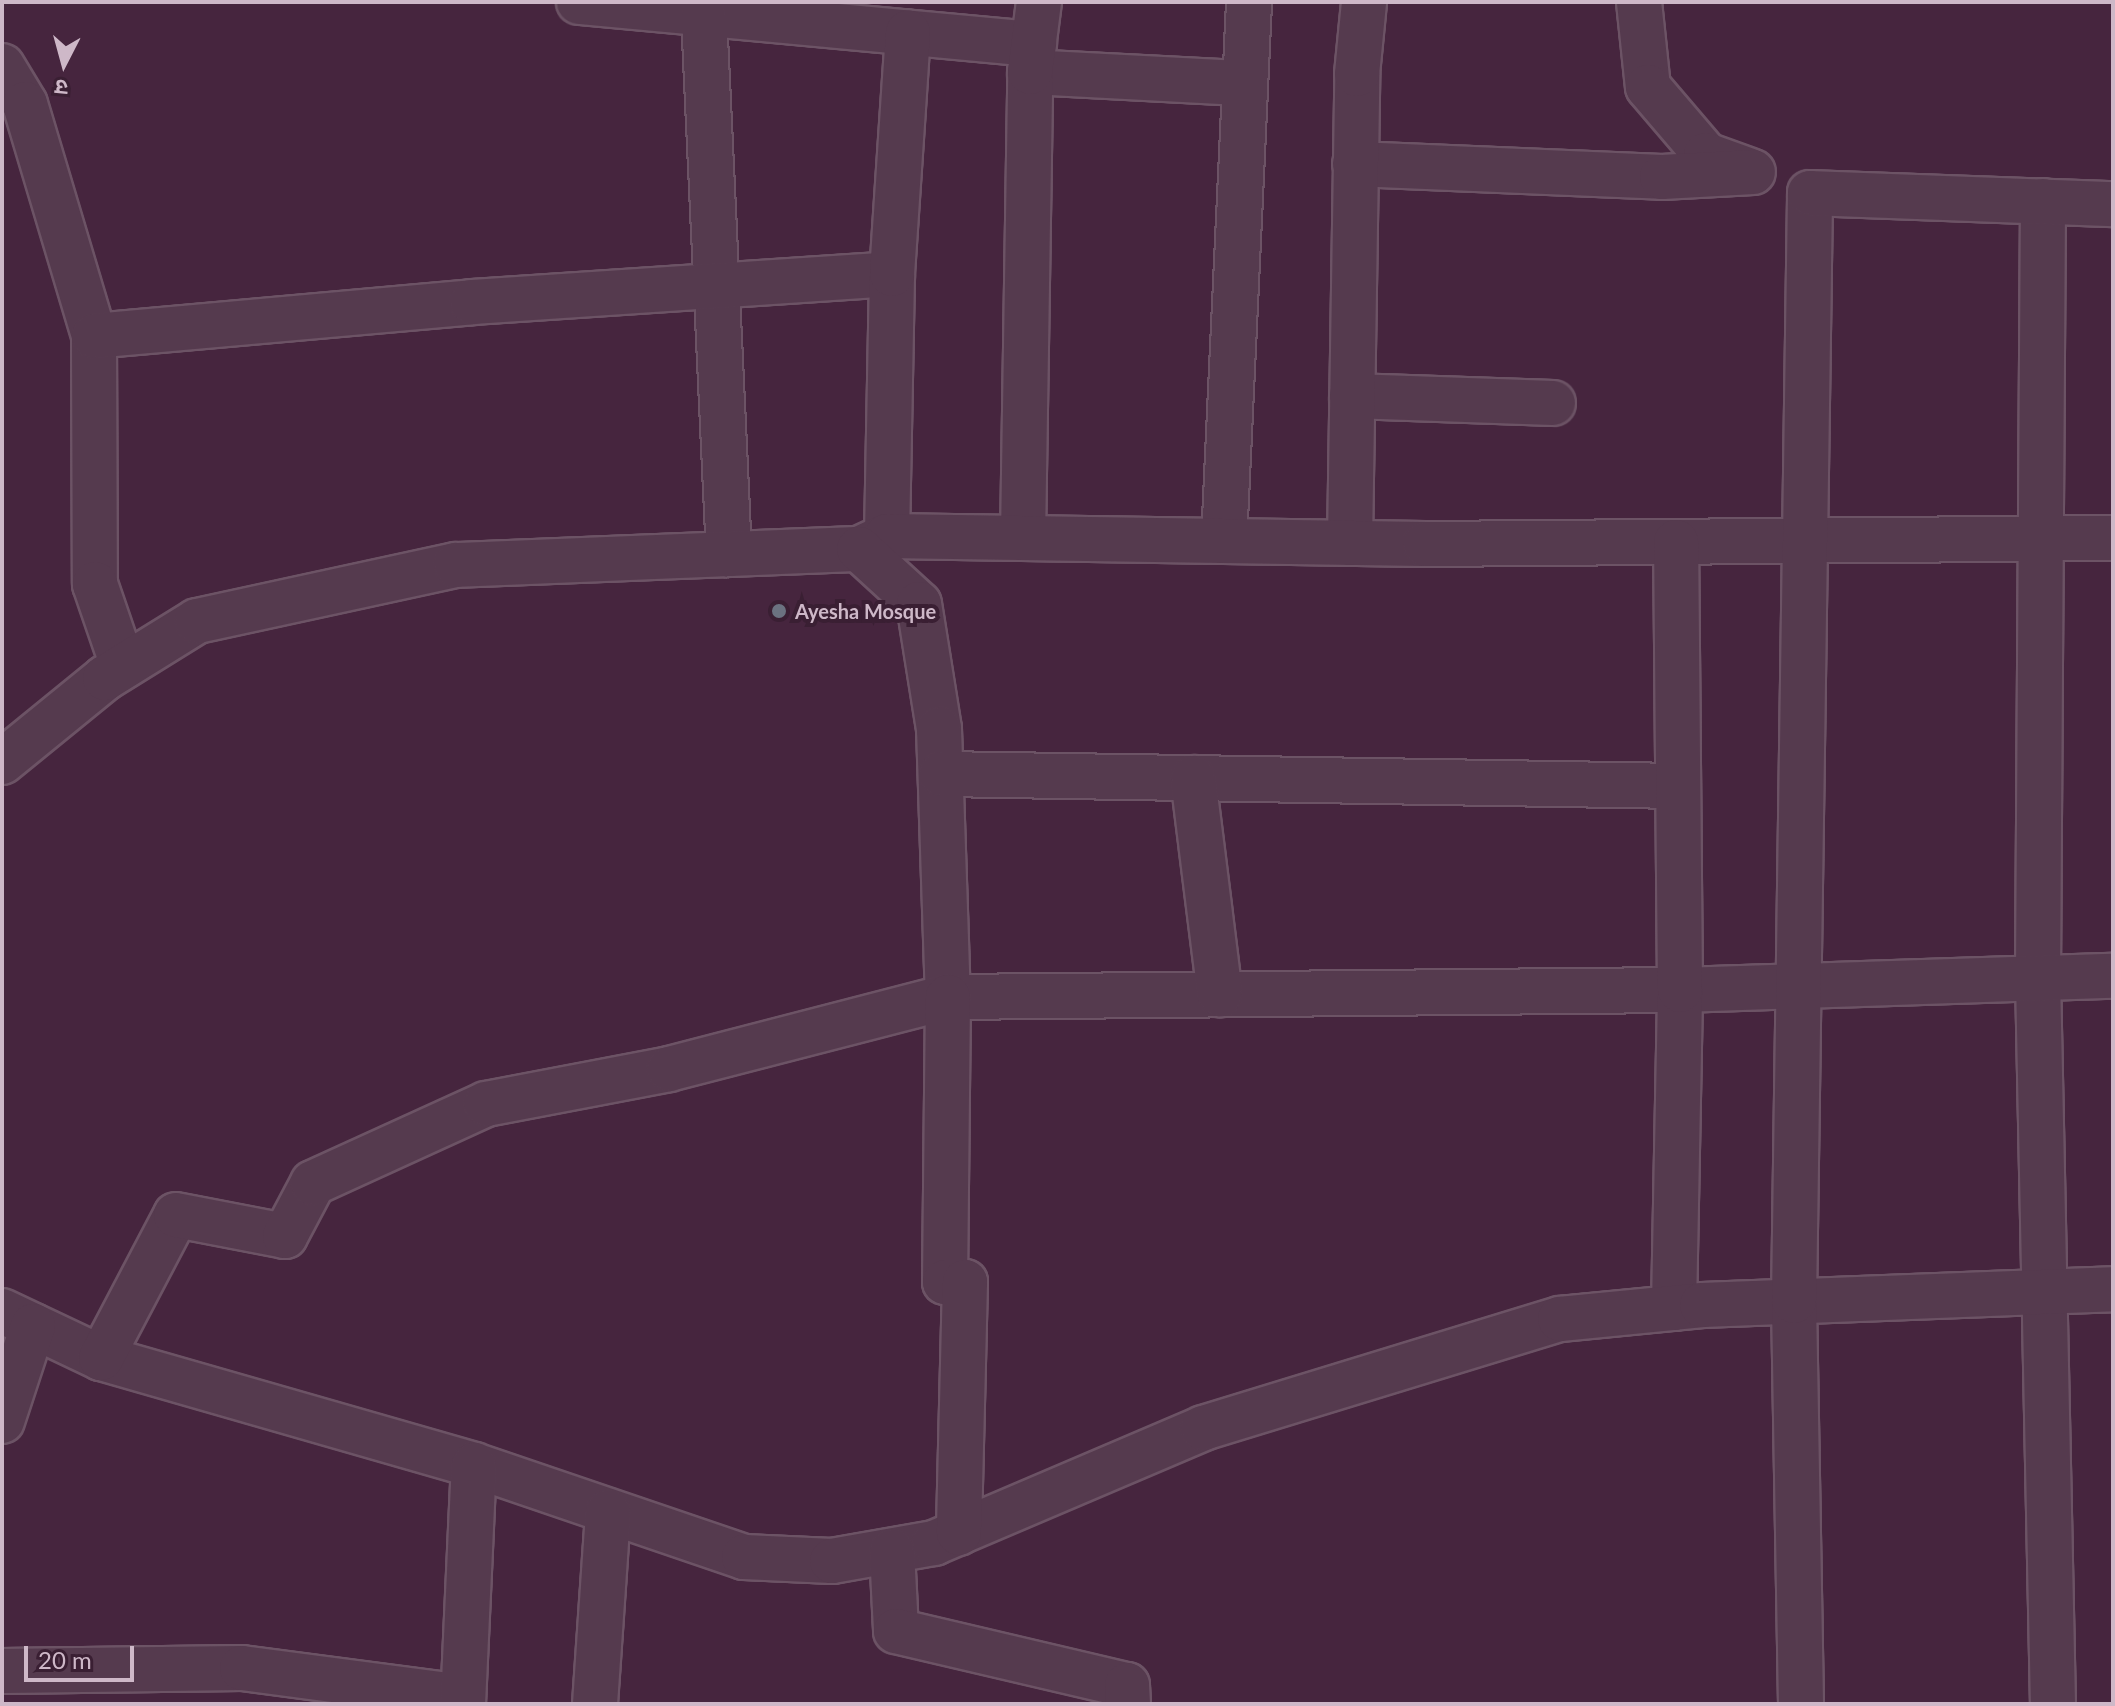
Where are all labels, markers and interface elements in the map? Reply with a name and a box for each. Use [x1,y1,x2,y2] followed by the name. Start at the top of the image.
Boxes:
[24,24,104,104] north arrow
[54,74,69,102] text: उ
[795,599,936,623] place label: Ayesha Mosque
[770,602,788,620] marker: Ayesha Mosque
[28,1630,138,1680] scale bar
[38,1645,92,1674] text: 20 m

